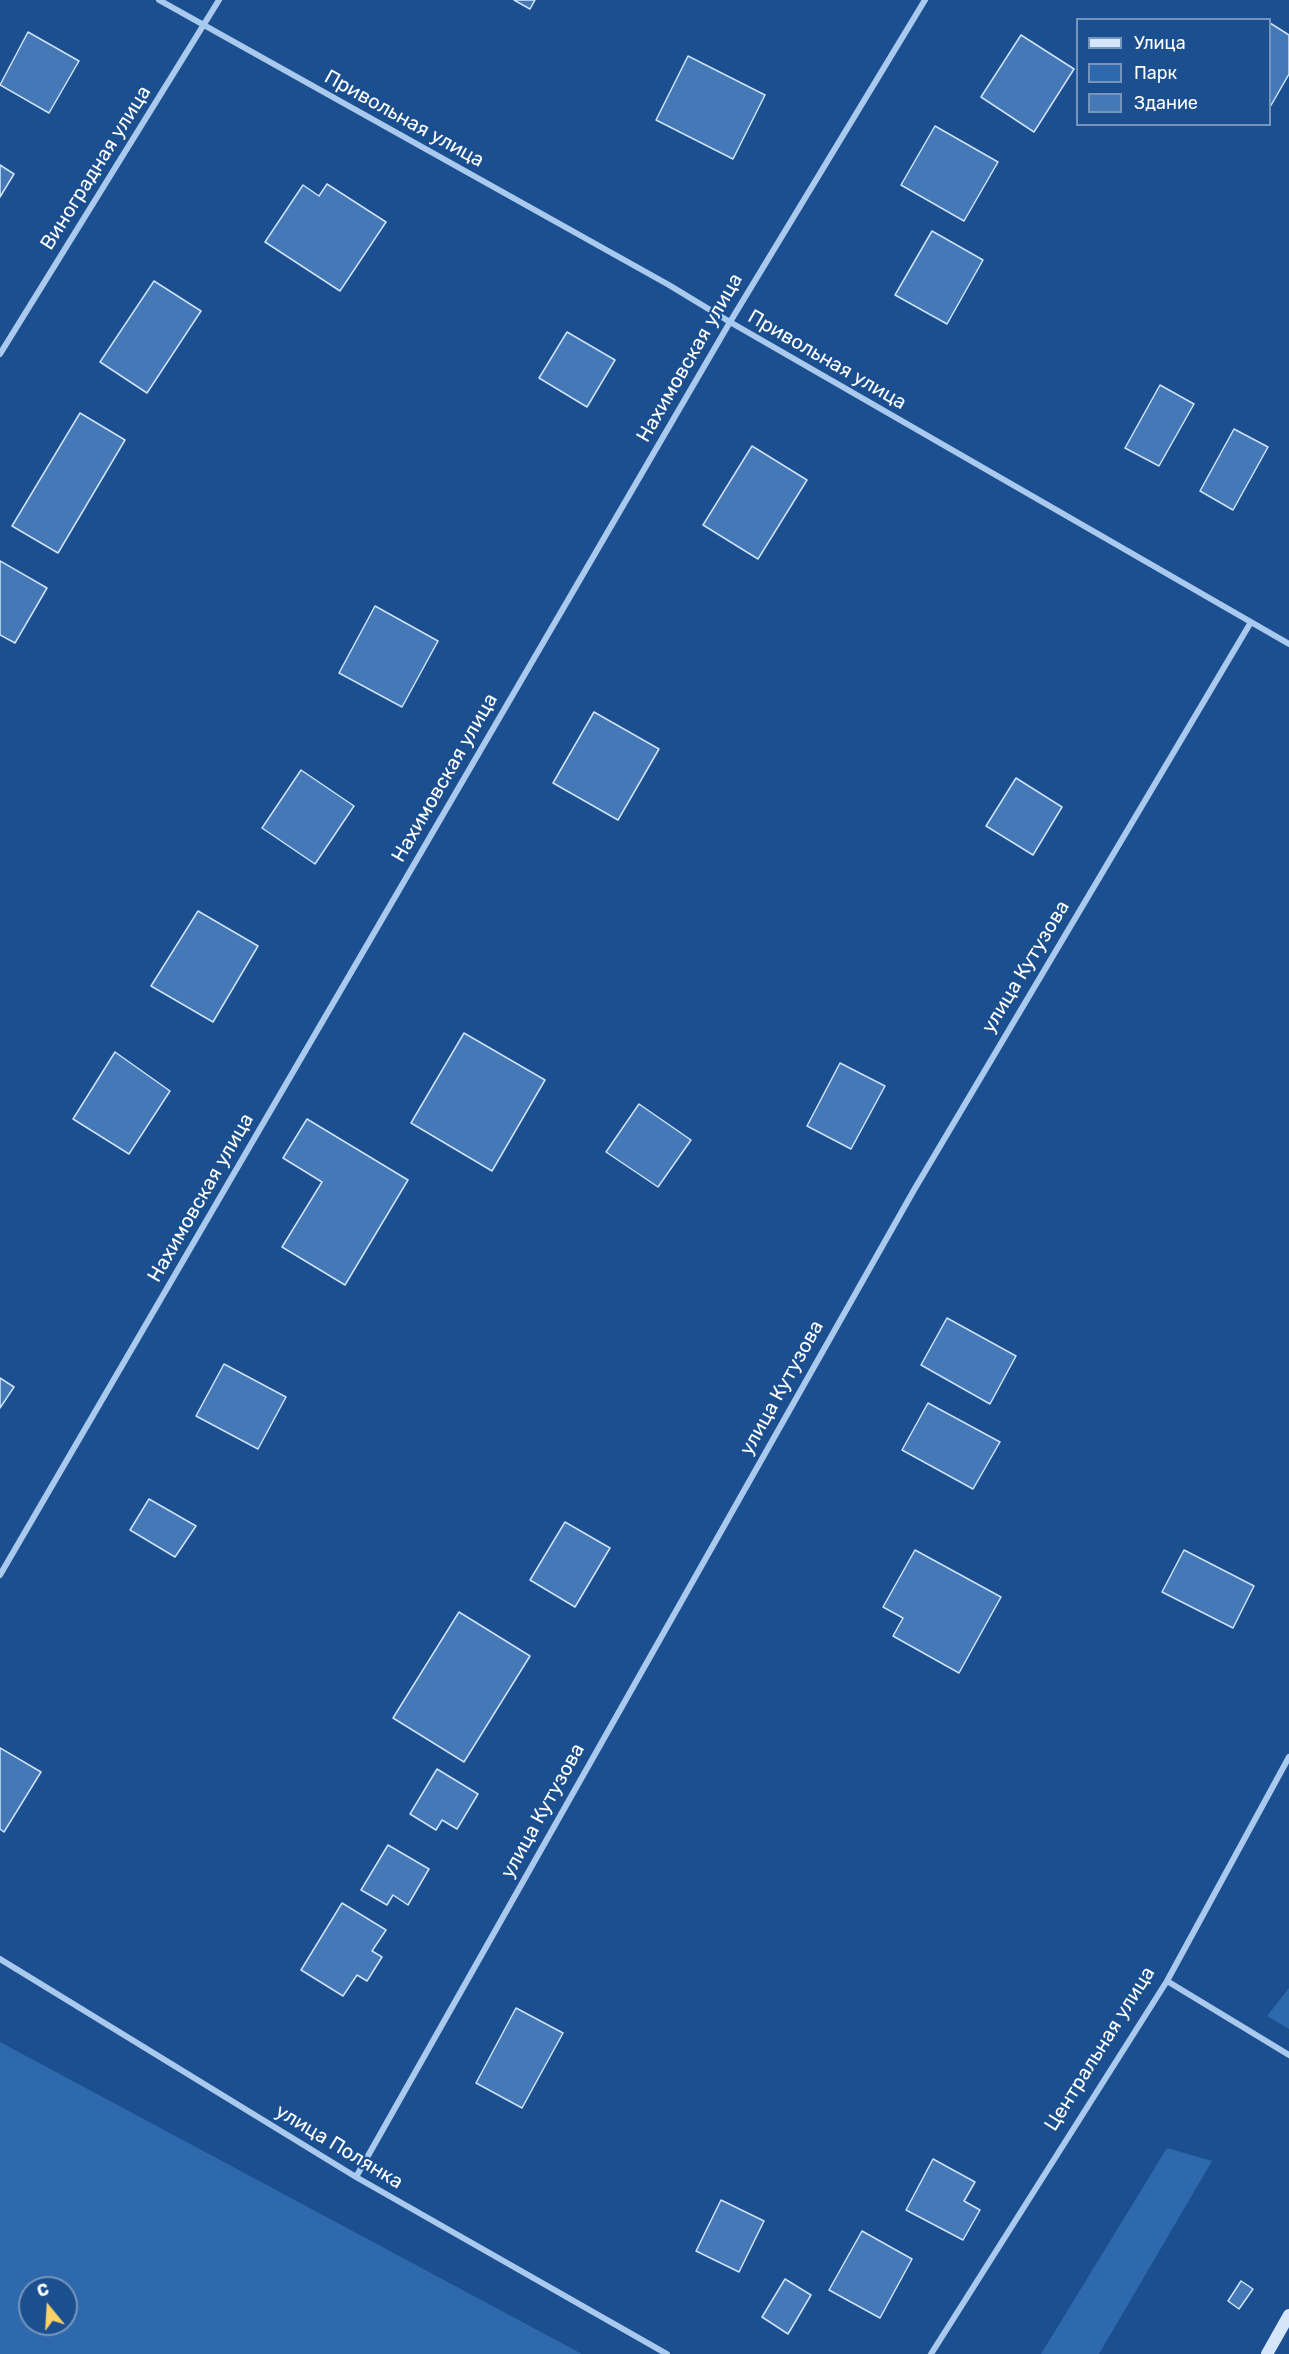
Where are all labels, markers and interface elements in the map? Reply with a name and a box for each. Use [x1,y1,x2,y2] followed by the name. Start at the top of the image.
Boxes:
[1076,18,1271,126] legend
[1134,32,1186,54] text: Улица
[1134,62,1177,84] text: Парк
[320,65,488,173] street label: Привольная улица
[36,81,156,255] street label: Виноградная улица
[1134,92,1198,114] text: Здание
[632,269,748,447] street label: Нахимовская улица
[743,305,911,415] street label: Привольная улица
[387,689,503,867] street label: Нахимовская улица
[977,896,1075,1038] street label: улица Кутузова
[143,1109,259,1287] street label: Нахимовская улица
[735,1316,829,1460] street label: улица Кутузова
[496,1739,590,1883] street label: улица Кутузова
[1040,1962,1160,2136] street label: Центральная улица
[271,2100,407,2194] street label: улица Полянка
[18,2276,78,2336] north arrow
[35,2280,51,2301] text: С

